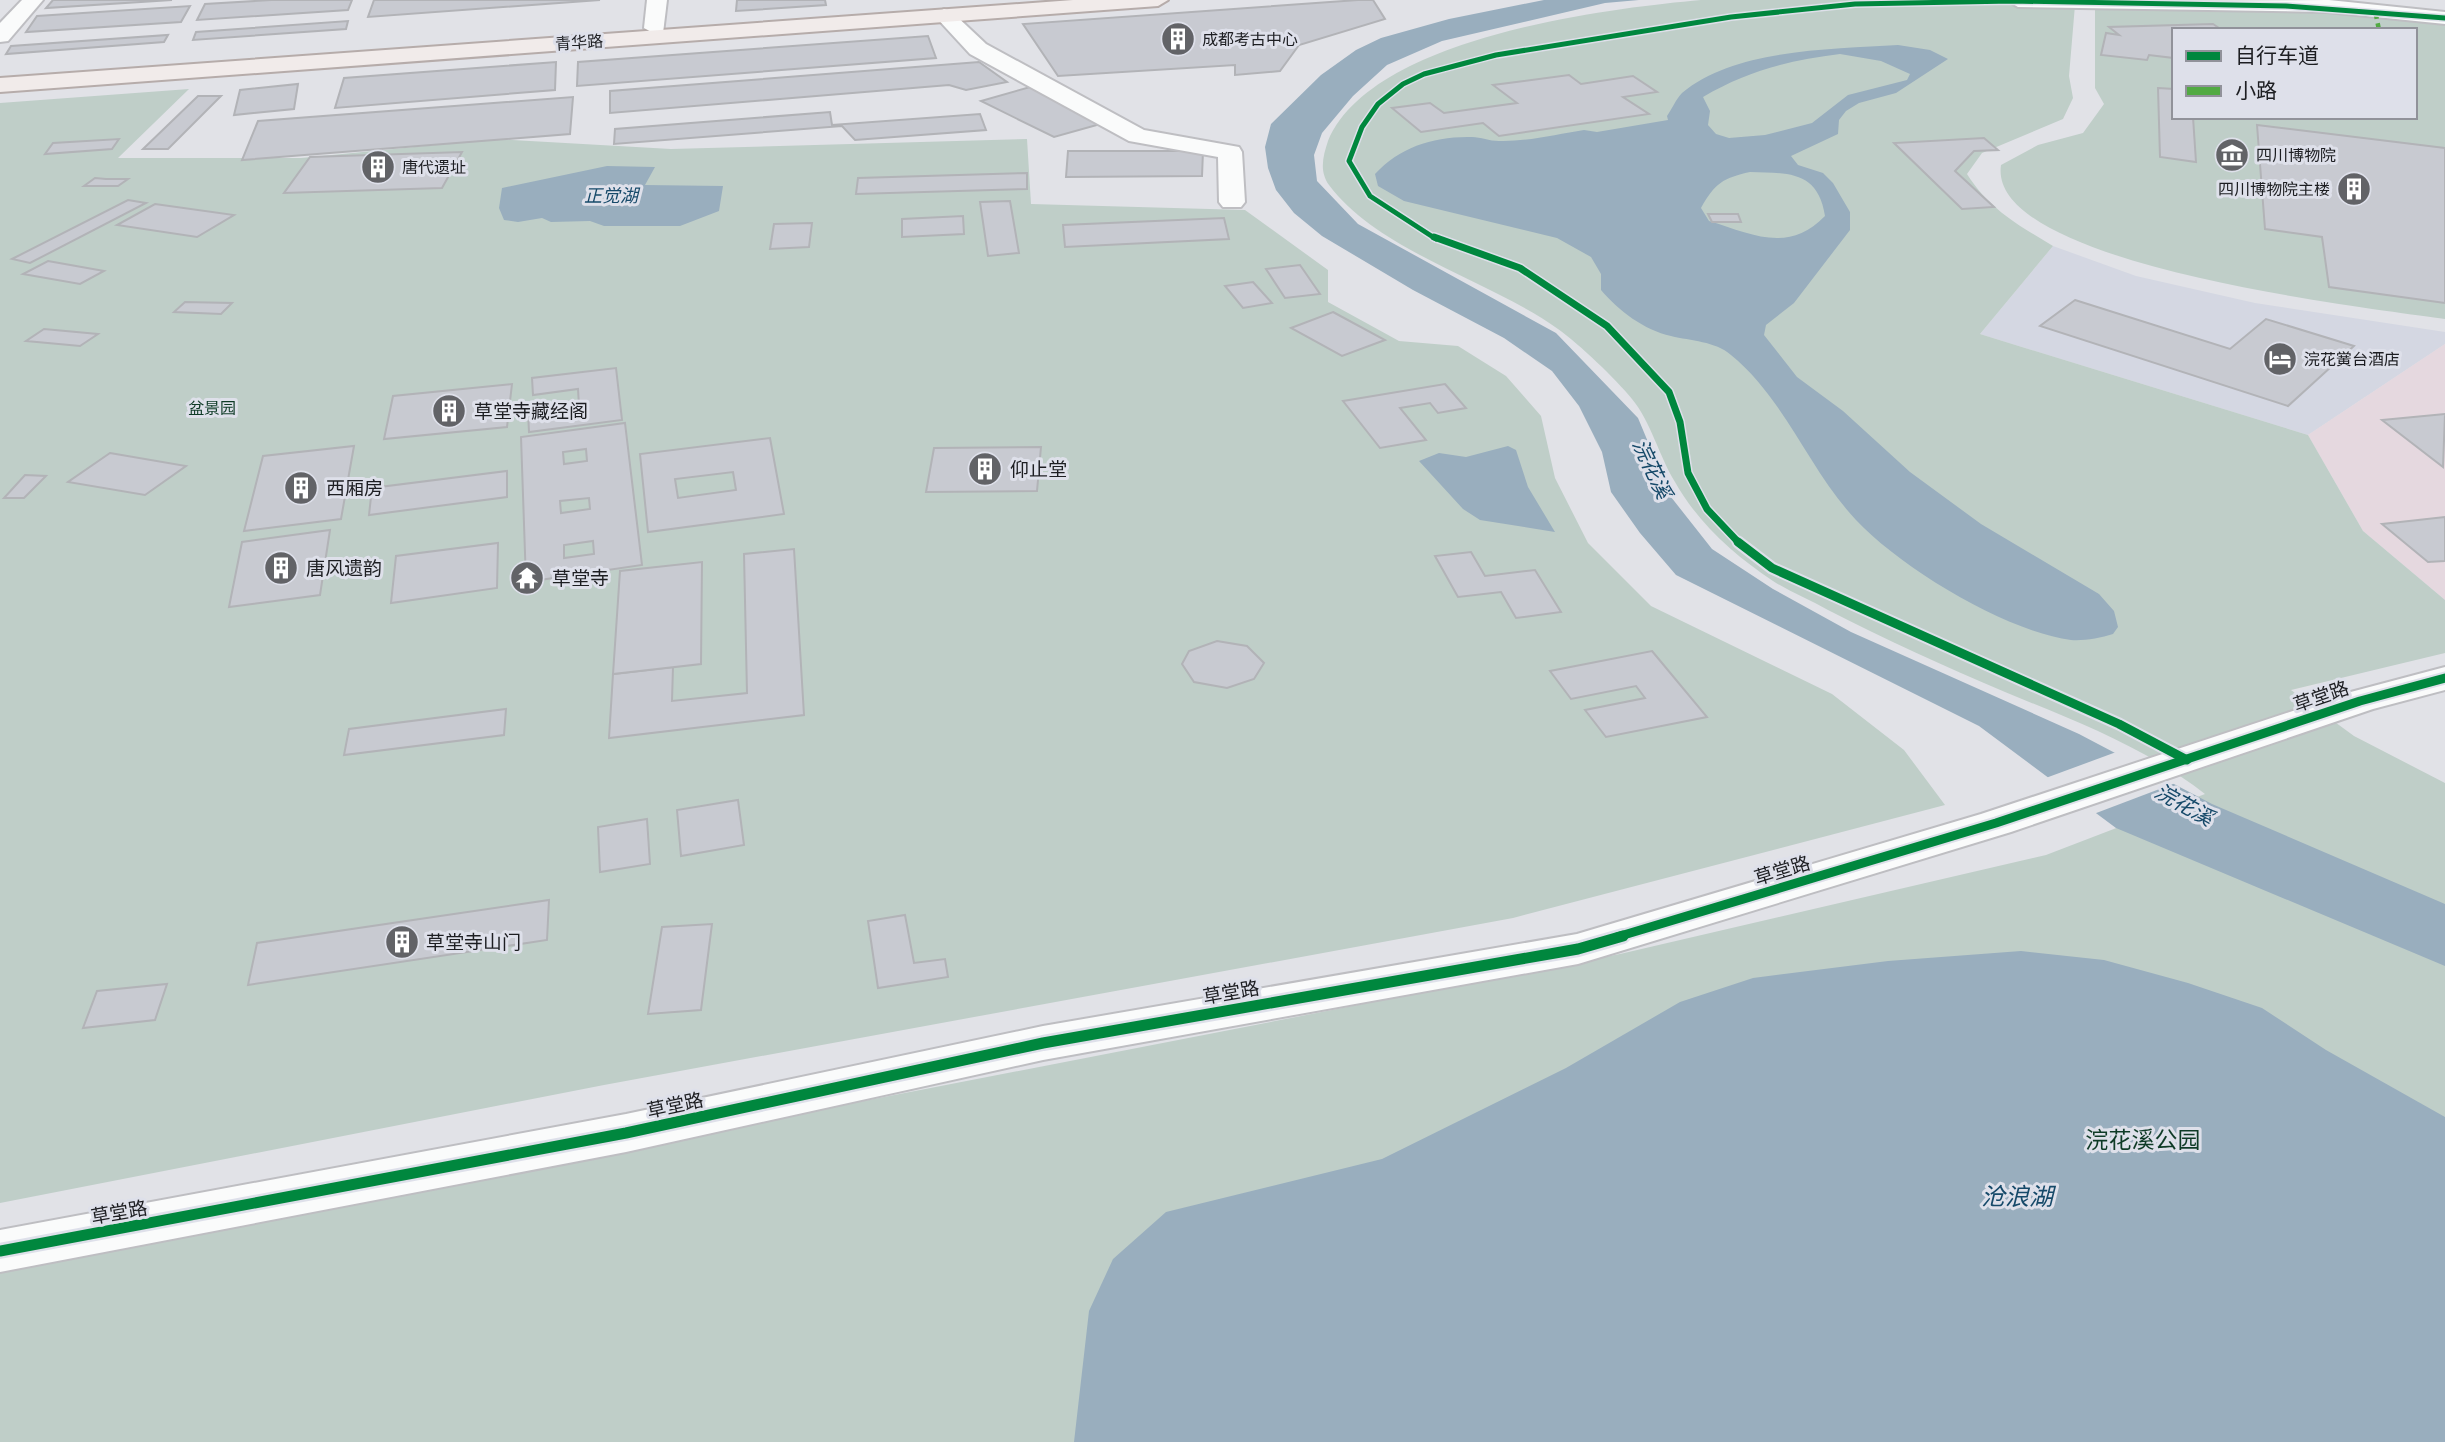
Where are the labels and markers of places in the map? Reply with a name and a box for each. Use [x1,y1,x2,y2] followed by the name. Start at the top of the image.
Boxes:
[1159,20,1197,58] building icon: 成都考古中心
[1202,27,1298,51] place label: 成都考古中心
[2213,136,2251,174] museum icon: 四川博物院
[2256,143,2336,167] place label: 四川博物院
[359,148,397,186] building icon: 唐代遗址
[402,155,466,179] place label: 唐代遗址
[2335,170,2373,208] building icon: 四川博物院主楼
[2218,177,2330,201] place label: 四川博物院主楼
[2261,340,2299,378] hotel icon: 浣花黉台酒店
[2304,347,2400,371] place label: 浣花黉台酒店
[430,392,468,430] building icon: 草堂寺藏经阁
[474,396,588,425] place label: 草堂寺藏经阁
[966,450,1004,488] building icon: 仰止堂
[1010,454,1067,483] place label: 仰止堂
[282,469,320,507] building icon: 西厢房
[326,473,383,502] place label: 西厢房
[262,549,300,587] building icon: 唐风遗韵
[306,553,382,582] place label: 唐风遗韵
[508,559,546,597] temple icon: 草堂寺
[552,563,609,592] place label: 草堂寺
[383,923,421,961] building icon: 草堂寺山门
[426,927,521,956] place label: 草堂寺山门

